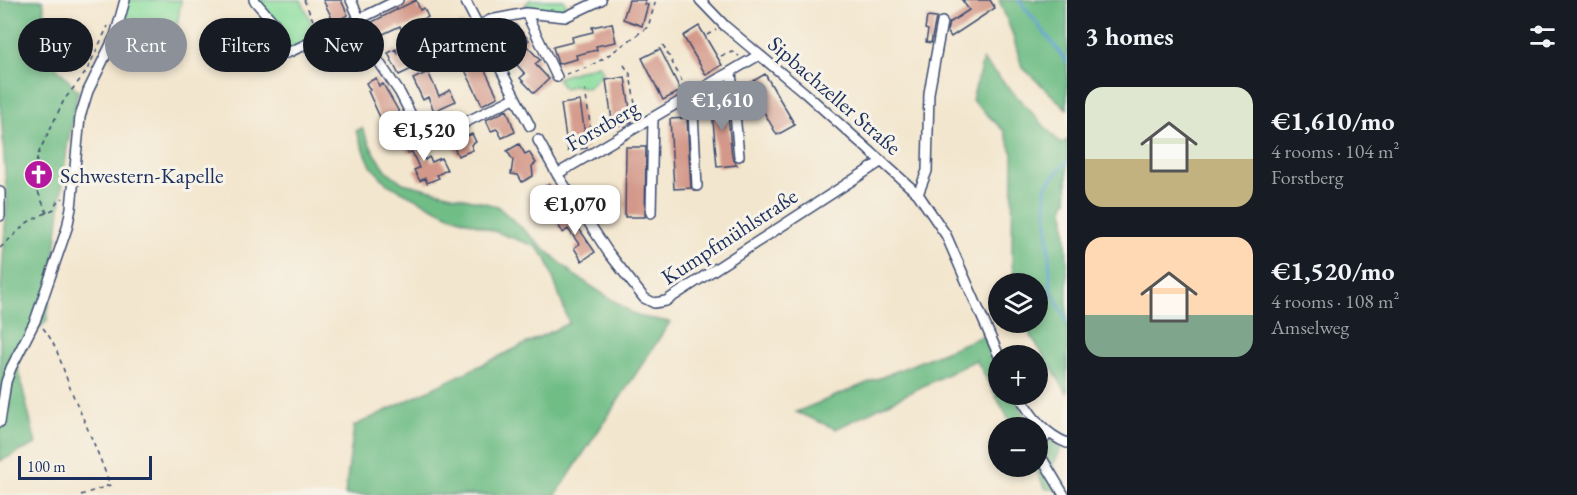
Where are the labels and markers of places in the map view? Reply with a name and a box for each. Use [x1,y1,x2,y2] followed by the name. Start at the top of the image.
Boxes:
[673,81,771,132] pin: €1,610
[375,111,473,162] pin: €1,520
[23,159,55,191] church icon: Schwestern-Kapelle
[60,161,224,190] place label: Schwestern-Kapelle
[526,185,624,236] pin: €1,070

